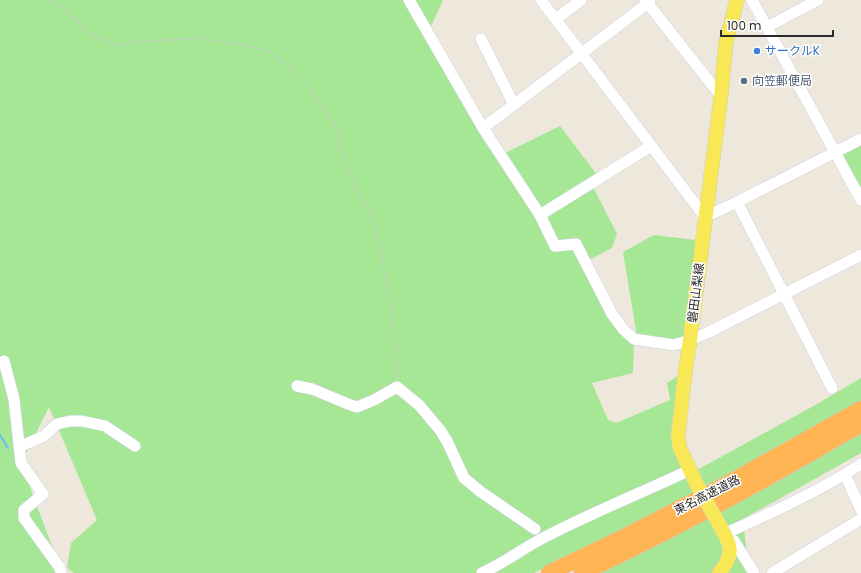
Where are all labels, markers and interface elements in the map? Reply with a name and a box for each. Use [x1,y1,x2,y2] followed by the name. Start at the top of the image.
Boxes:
[721,12,833,38] scale bar
[727,17,761,34] text: 100 m
[765,42,820,59] place label: サークルK
[752,46,762,56] marker: サークルK
[752,72,812,89] place label: 向笠郵便局
[739,76,749,86] marker: 向笠郵便局
[683,262,708,324] street label: 磐田山梨線
[671,471,743,518] street label: 東名高速道路

